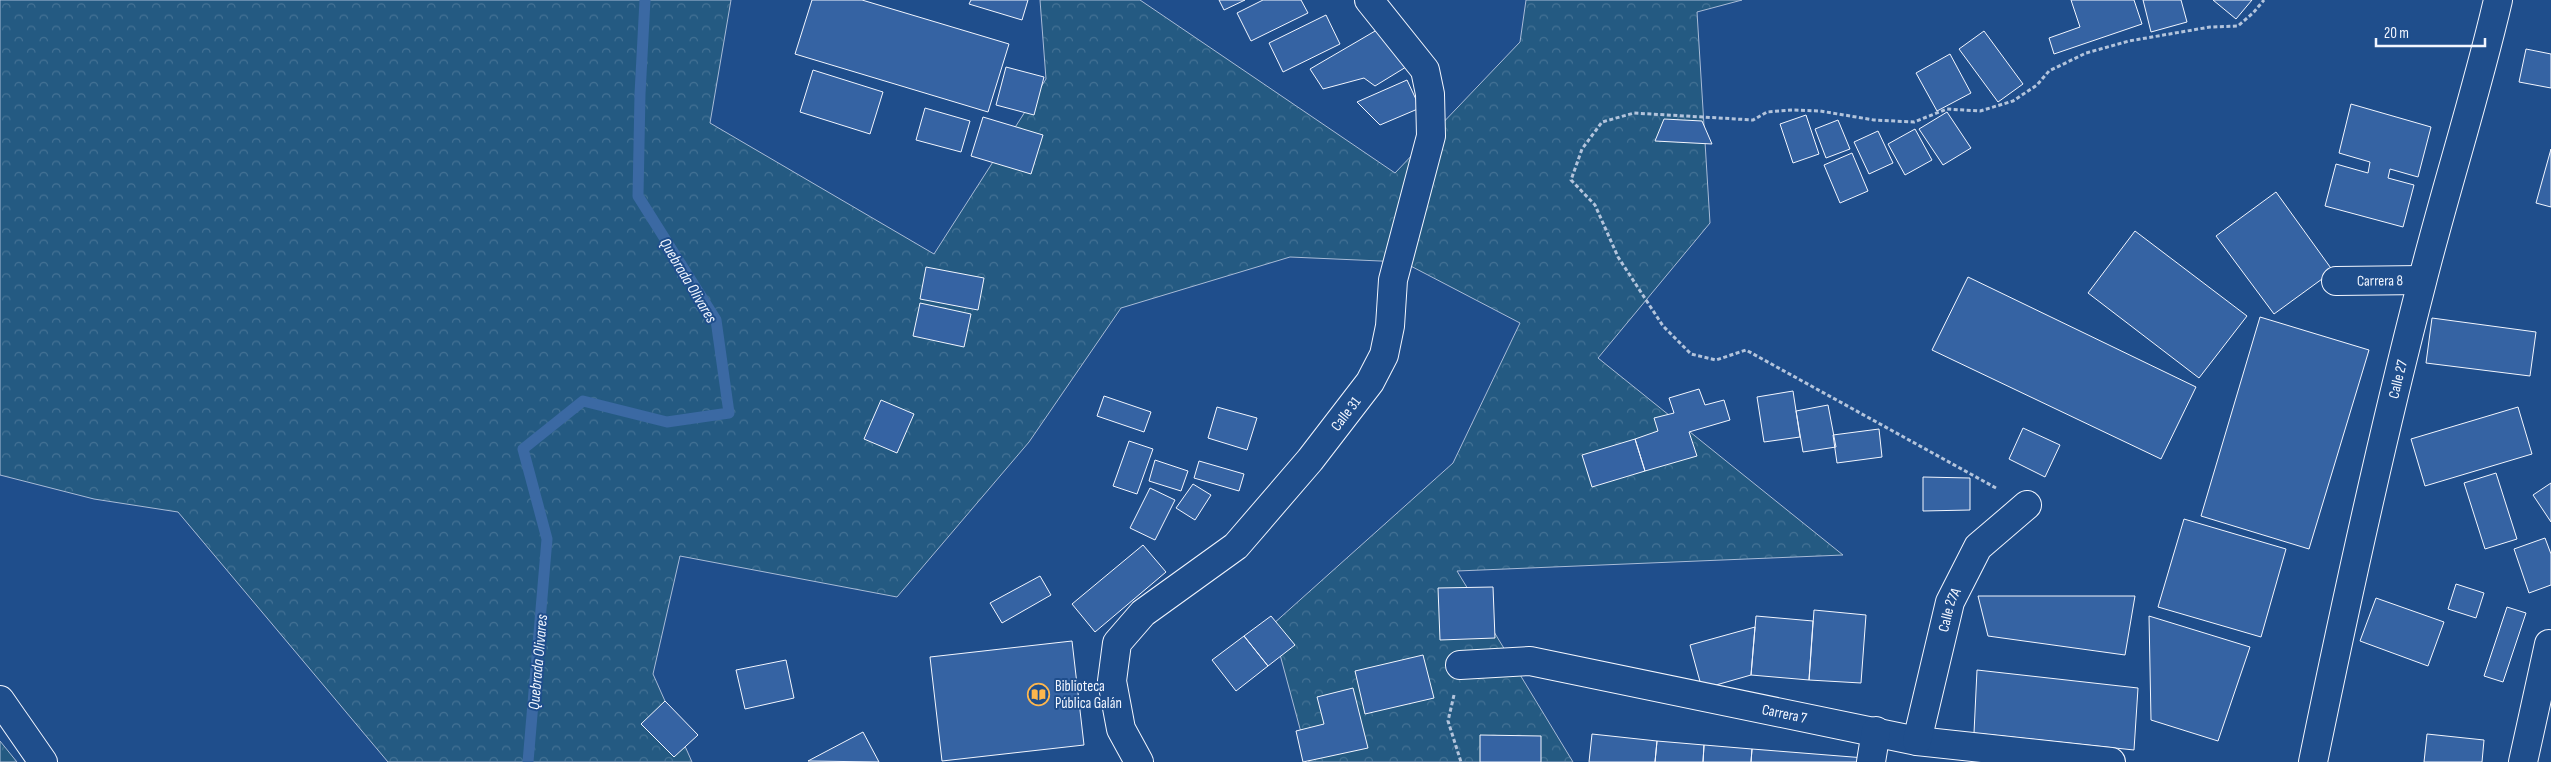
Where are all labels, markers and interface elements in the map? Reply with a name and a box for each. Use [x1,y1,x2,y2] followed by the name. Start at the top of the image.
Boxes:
[2376,15,2485,47] scale bar
[2384,24,2409,43] text: 20 m
[655,235,721,327] water label: Quebrada Olivares
[2357,271,2403,291] street label: Carrera 8
[2384,358,2412,401] street label: Calle 27
[1327,392,1366,435] street label: Calle 31
[1934,584,1966,634] street label: Calle 27A
[525,613,552,711] water label: Quebrada Olivares
[1055,677,1122,713] place label: Biblioteca Pública Galán
[1027,683,1051,707] library icon: Biblioteca Pública Galán
[1760,700,1809,728] street label: Carrera 7

